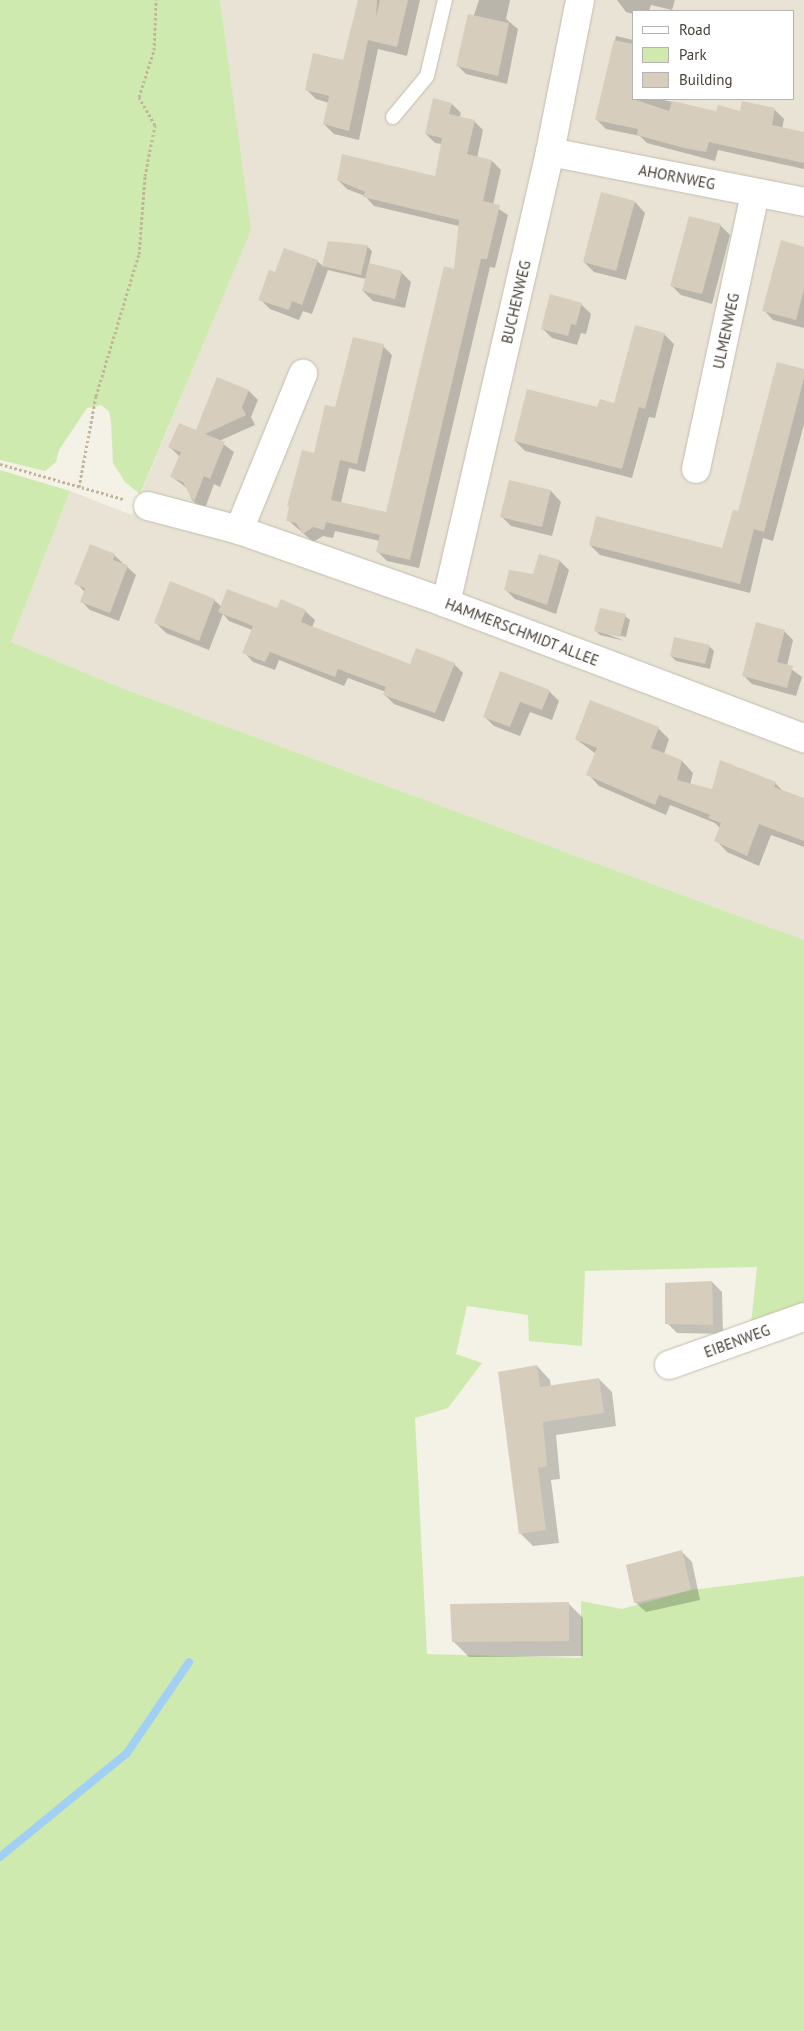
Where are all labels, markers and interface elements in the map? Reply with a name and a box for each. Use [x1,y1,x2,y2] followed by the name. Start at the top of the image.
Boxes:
[632,10,794,100] legend
[679,20,711,39] text: Road
[679,45,707,64] text: Park
[679,70,733,89] text: Building
[637,161,717,193] street label: AHORNWEG
[498,259,534,345] street label: BUCHENWEG
[709,291,743,371] street label: ULMENWEG
[442,594,602,670] street label: HAMMERSCHMIDT ALLEE
[702,1321,772,1361] street label: EIBENWEG

